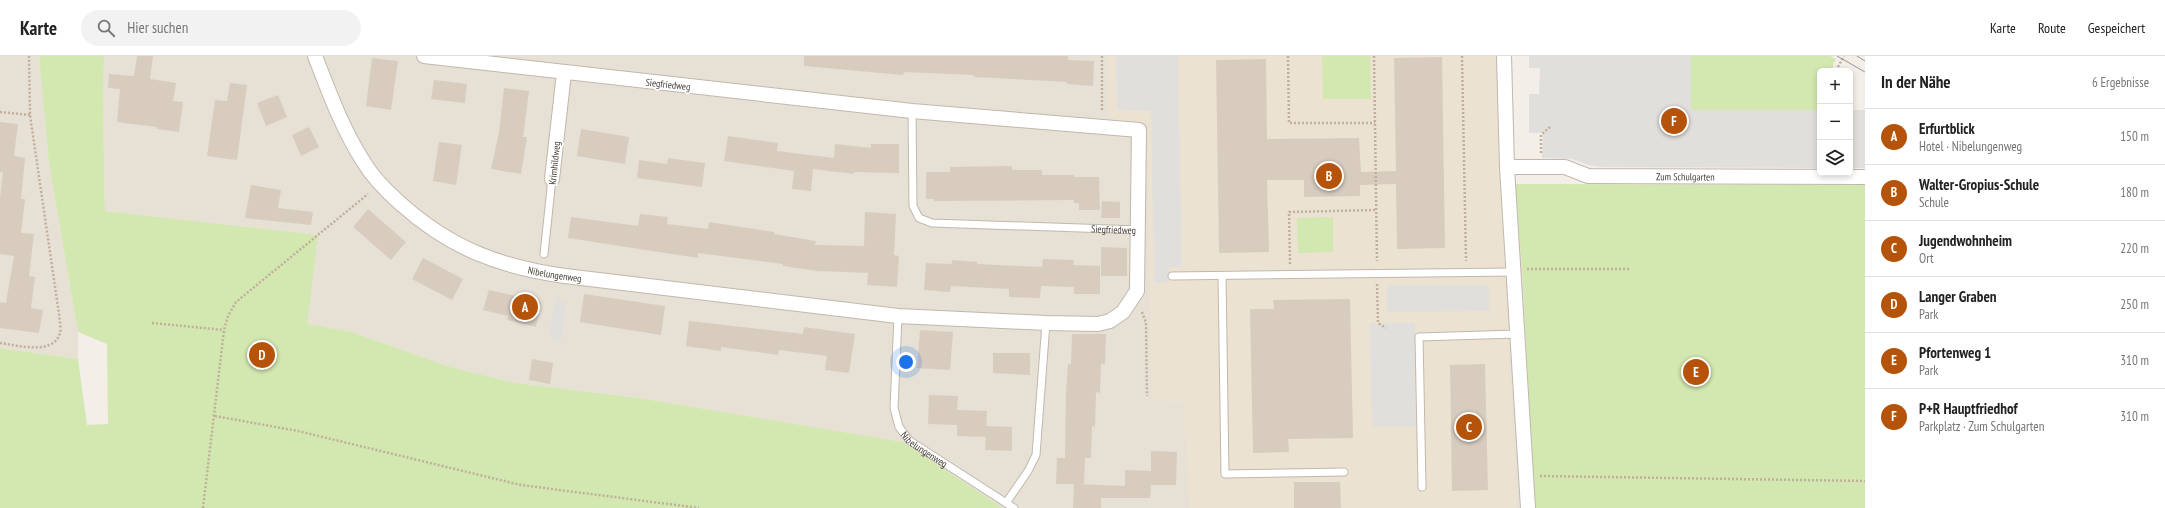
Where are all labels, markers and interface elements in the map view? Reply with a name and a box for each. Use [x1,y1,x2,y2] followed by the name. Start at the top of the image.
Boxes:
[81,10,361,46] search box
[20,16,57,40] text: Karte
[95,17,117,39] icon: search
[127,18,188,37] text: Hier suchen
[1990,19,2016,37] text: Karte
[2038,19,2066,37] text: Route
[2088,19,2145,37] text: Gespeichert
[1817,68,1853,176] map controls
[1817,68,1853,104] button: +
[1881,71,1951,93] text: In der Nähe
[2092,74,2149,91] text: 6 Ergebnisse
[645,76,691,93] street label: Siegfriedweg
[1817,104,1853,140] button: −
[1661,106,1687,136] pin: F
[1919,119,1975,138] text: Erfurtblick
[1891,128,1897,145] text: A
[2120,128,2149,145] text: 150 m
[1919,138,2022,155] text: Hotel · Nibelungenweg
[1817,140,1853,176] button: layers
[546,141,563,185] street label: Krimhildweg
[1316,161,1342,191] pin: B
[1656,170,1715,183] street label: Zum Schulgarten
[1919,175,2039,194] text: Walter-Gropius-Schule
[1891,184,1897,201] text: B
[2120,184,2149,201] text: 180 m
[1919,194,1949,211] text: Schule
[1091,222,1136,237] street label: Siegfriedweg
[1919,231,2012,250] text: Jugendwohnheim
[1891,240,1897,257] text: C
[2120,240,2149,257] text: 220 m
[1919,250,1934,267] text: Ort
[527,264,582,285] street label: Nibelungenweg
[1919,287,1997,306] text: Langer Graben
[512,292,538,322] pin: A
[1891,296,1897,313] text: D
[2120,296,2149,313] text: 250 m
[1919,306,1938,323] text: Park
[249,340,275,370] pin: D
[1919,343,1991,362] text: Pfortenweg 1
[896,352,916,372] your location
[1891,352,1897,369] text: E
[2120,352,2149,369] text: 310 m
[1683,357,1709,387] pin: E
[1919,362,1938,379] text: Park
[1919,399,2018,418] text: P+R Hauptfriedhof
[1891,408,1897,425] text: F
[2120,408,2149,425] text: 310 m
[1456,412,1482,442] pin: C
[1919,418,2044,435] text: Parkplatz · Zum Schulgarten
[898,429,950,470] street label: Nibelungenweg

